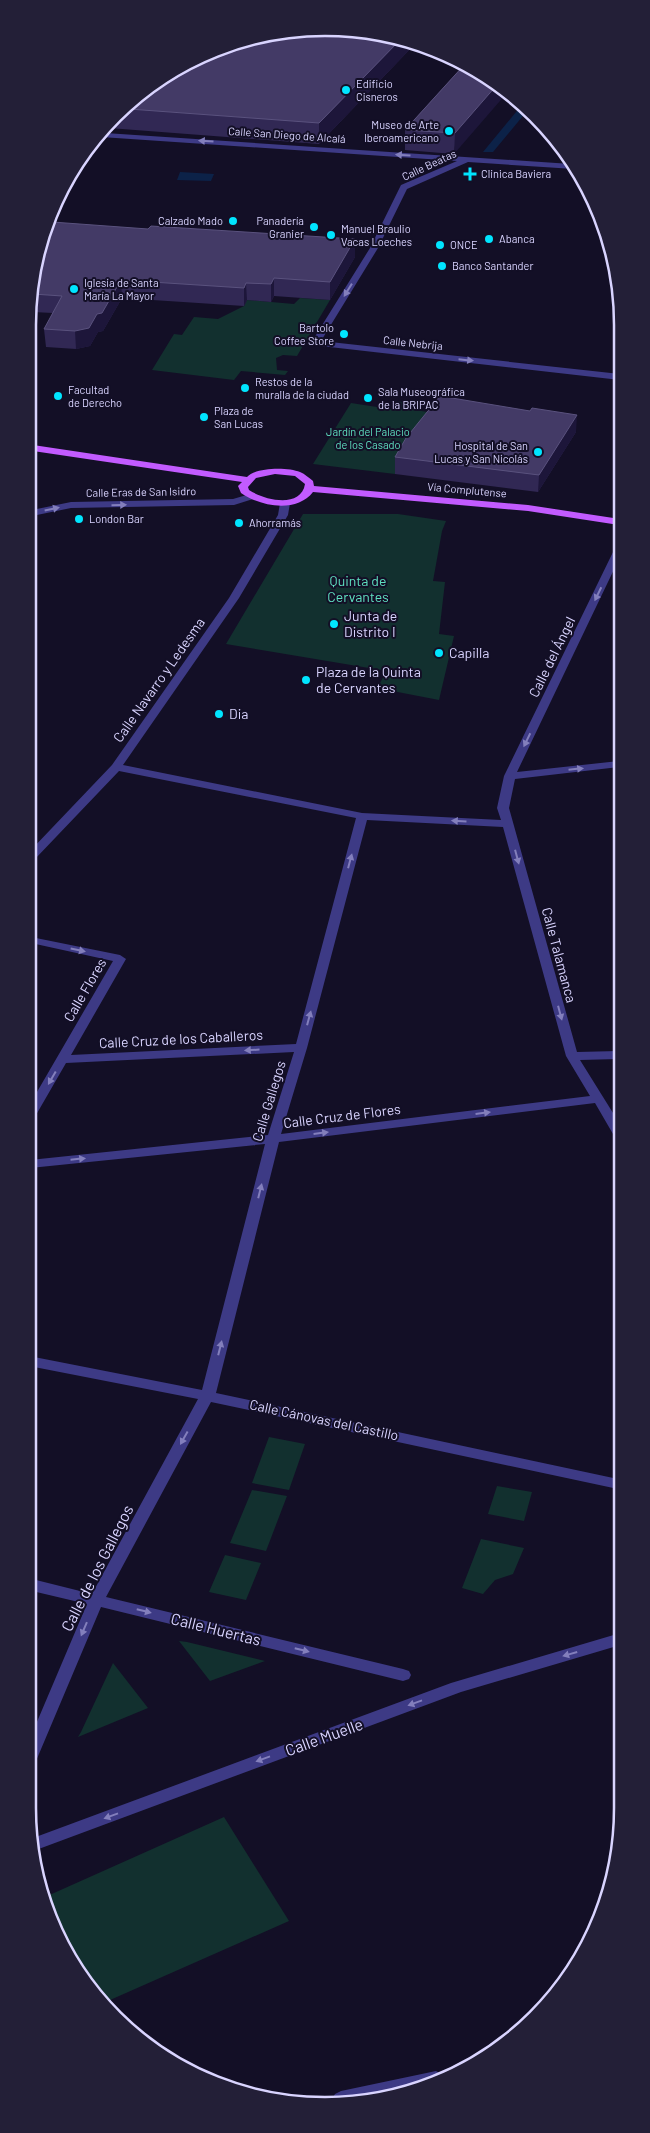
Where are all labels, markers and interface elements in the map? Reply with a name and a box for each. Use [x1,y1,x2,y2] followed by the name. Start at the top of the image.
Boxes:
[356,77,398,103] place label: Edificio Cisneros
[340,84,352,96] marker: Edificio Cisneros
[364,118,439,144] place label: Museo de Arte Iberoamericano
[228,124,346,145] street label: Calle San Diego de Alcalá
[443,125,455,137] marker: Museo de Arte Iberoamericano
[198,137,214,145] one-way arrow
[400,146,458,183] street label: Calle Beatas
[395,150,411,158] one-way arrow
[463,167,477,181] marker: Clinica Baviera
[481,167,551,180] place label: Clinica Baviera
[158,214,223,227] place label: Calzado Mado
[257,214,304,240] place label: Panadería Granier
[227,215,239,227] marker: Calzado Mado
[308,221,320,233] marker: Panadería Granier
[341,222,412,248] place label: Manuel Braulio Vacas Loeches
[325,229,337,241] marker: Manuel Braulio Vacas Loeches
[499,232,535,245] place label: Abanca
[483,233,495,245] marker: Abanca
[450,238,478,251] place label: ONCE
[434,239,446,251] marker: ONCE
[452,259,534,272] place label: Banco Santander
[436,260,448,272] marker: Banco Santander
[84,276,159,302] place label: Iglesia de Santa María La Mayor
[68,283,80,295] marker: Iglesia de Santa María La Mayor
[343,283,353,296] one-way arrow
[274,321,334,347] place label: Bartolo Coffee Store
[338,328,350,340] marker: Bartolo Coffee Store
[383,333,443,352] street label: Calle Nebrija
[458,356,474,364] one-way arrow
[255,375,349,401] place label: Restos de la muralla de la ciudad
[239,382,251,394] marker: Restos de la muralla de la ciudad
[68,383,122,409] place label: Facultad de Derecho
[378,385,465,411] place label: Sala Museográfica de la BRIPAC
[52,390,64,402] marker: Facultad de Derecho
[362,392,374,404] marker: Sala Museográfica de la BRIPAC
[214,404,263,430] place label: Plaza de San Lucas
[198,411,210,423] marker: Plaza de San Lucas
[326,425,410,451] park label: Jardín del Palacio de los Casado
[434,439,528,465] place label: Hospital de San Lucas y San Nicolás
[532,446,544,458] marker: Hospital de San Lucas y San Nicolás
[427,480,507,499] street label: Vía Complutense
[86,484,196,499] street label: Calle Eras de San Isidro
[112,501,128,509] one-way arrow
[44,505,60,513] one-way arrow
[89,512,144,525] place label: London Bar
[73,513,85,525] marker: London Bar
[249,516,301,529] place label: Ahorramás
[233,517,245,529] marker: Ahorramás
[327,572,389,605] park label: Quinta de Cervantes
[594,587,602,601] one-way arrow
[344,607,397,640] place label: Junta de Distrito I
[109,614,208,745] street label: Calle Navarro y Ledesma
[525,614,578,700] street label: Calle del Ángel
[328,618,340,630] marker: Junta de Distrito I
[449,644,489,661] place label: Capilla
[433,647,445,659] marker: Capilla
[316,663,421,696] place label: Plaza de la Quinta de Cervantes
[300,674,312,686] marker: Plaza de la Quinta de Cervantes
[229,705,248,722] place label: Dia
[213,708,225,720] marker: Dia
[523,733,531,748] one-way arrow
[568,764,584,772] one-way arrow
[451,817,467,825] one-way arrow
[513,849,521,864] one-way arrow
[347,853,355,868] one-way arrow
[539,905,580,1004] street label: Calle Talamanca
[71,946,86,954] one-way arrow
[60,955,110,1024] street label: Calle Flores
[556,1006,564,1021] one-way arrow
[305,1010,313,1025] one-way arrow
[98,1026,264,1051] street label: Calle Cruz de los Caballeros
[244,1046,260,1054] one-way arrow
[248,1058,289,1143] street label: Calle Gallegos
[47,1071,56,1084] one-way arrow
[282,1100,402,1131] street label: Calle Cruz de Flores
[475,1109,491,1117] one-way arrow
[314,1129,330,1137] one-way arrow
[71,1155,87,1163] one-way arrow
[256,1183,264,1198] one-way arrow
[216,1341,224,1356] one-way arrow
[248,1395,400,1444] street label: Calle Cánovas del Castillo
[180,1432,189,1445] one-way arrow
[56,1501,137,1634] street label: Calle de los Gallegos
[137,1607,152,1615] one-way arrow
[169,1608,263,1649] street label: Calle Huertas
[80,1621,88,1636] one-way arrow
[294,1646,309,1654] one-way arrow
[563,1651,578,1659] one-way arrow
[408,1700,423,1707] one-way arrow
[282,1714,365,1759] street label: Calle Muelle
[256,1756,270,1764] one-way arrow
[103,1812,118,1820] one-way arrow

